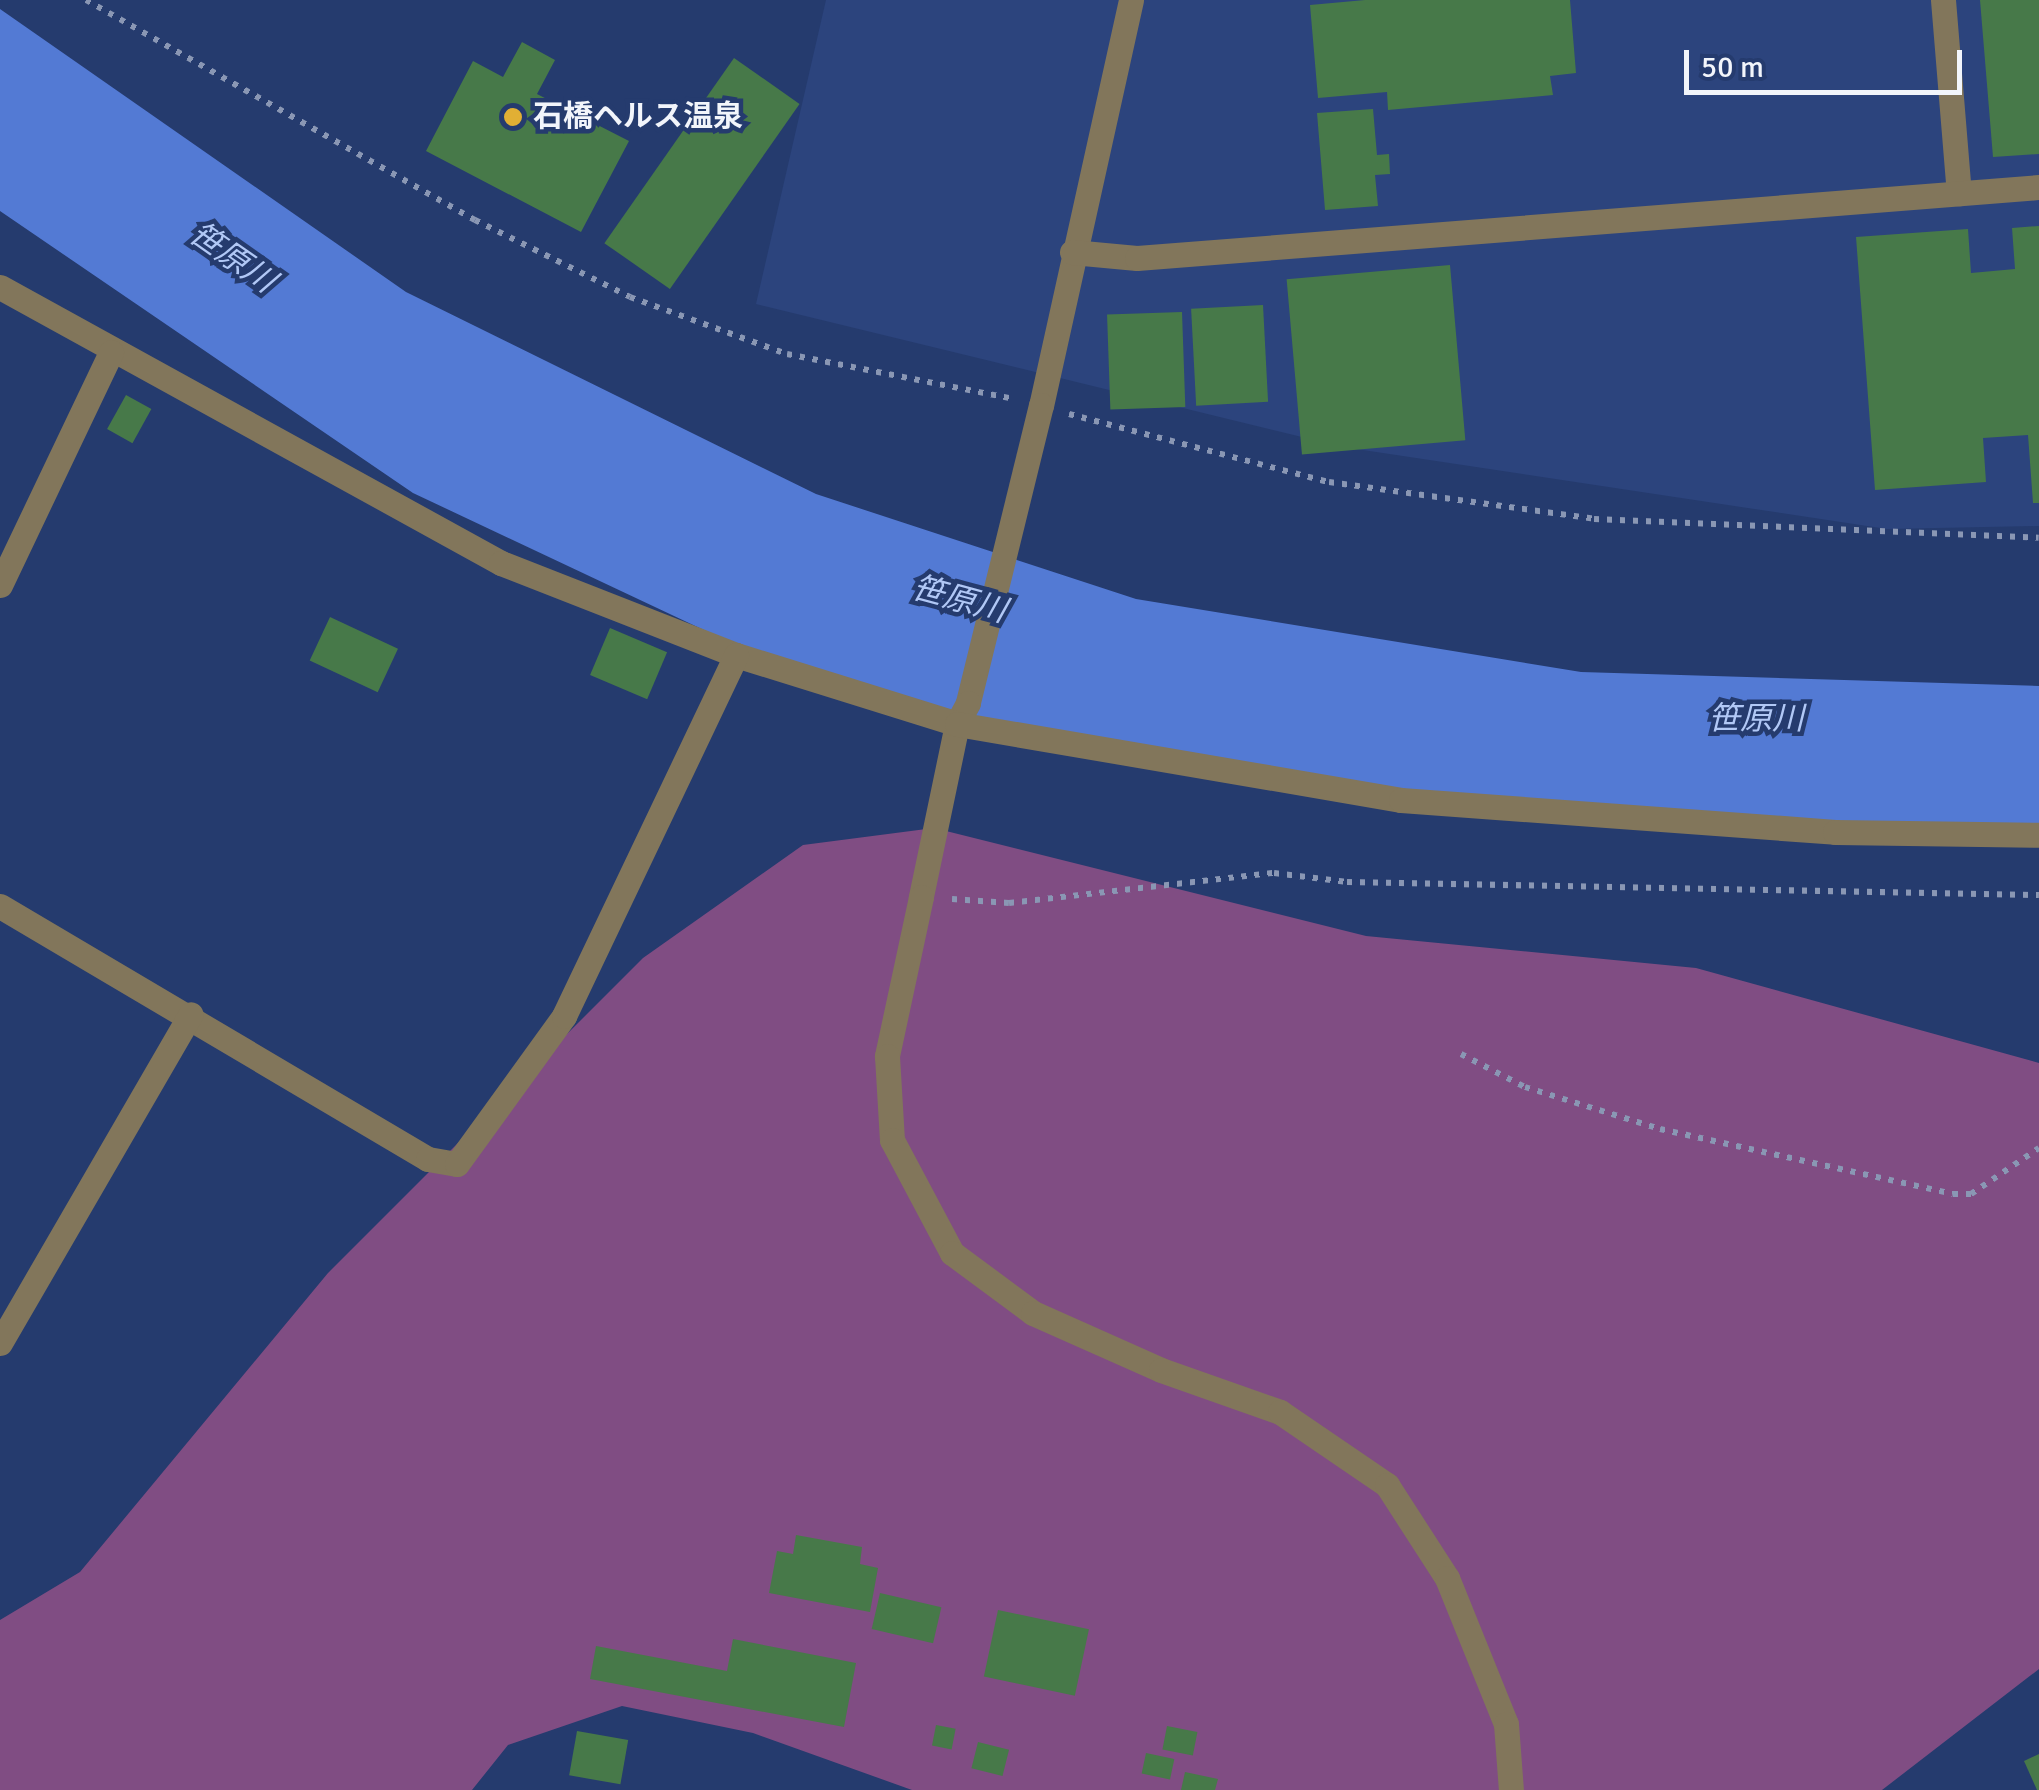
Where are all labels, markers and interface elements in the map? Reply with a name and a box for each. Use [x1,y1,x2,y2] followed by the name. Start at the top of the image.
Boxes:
[1689,30,1966,92] scale bar
[1701,49,1764,86] text: 50 m
[533,99,743,135] place label: 石橋ヘルス温泉
[502,106,524,128] marker: 石橋ヘルス温泉
[182,215,282,301] water label: 笹原川
[908,569,1010,631] water label: 笹原川
[1708,700,1804,738] water label: 笹原川

